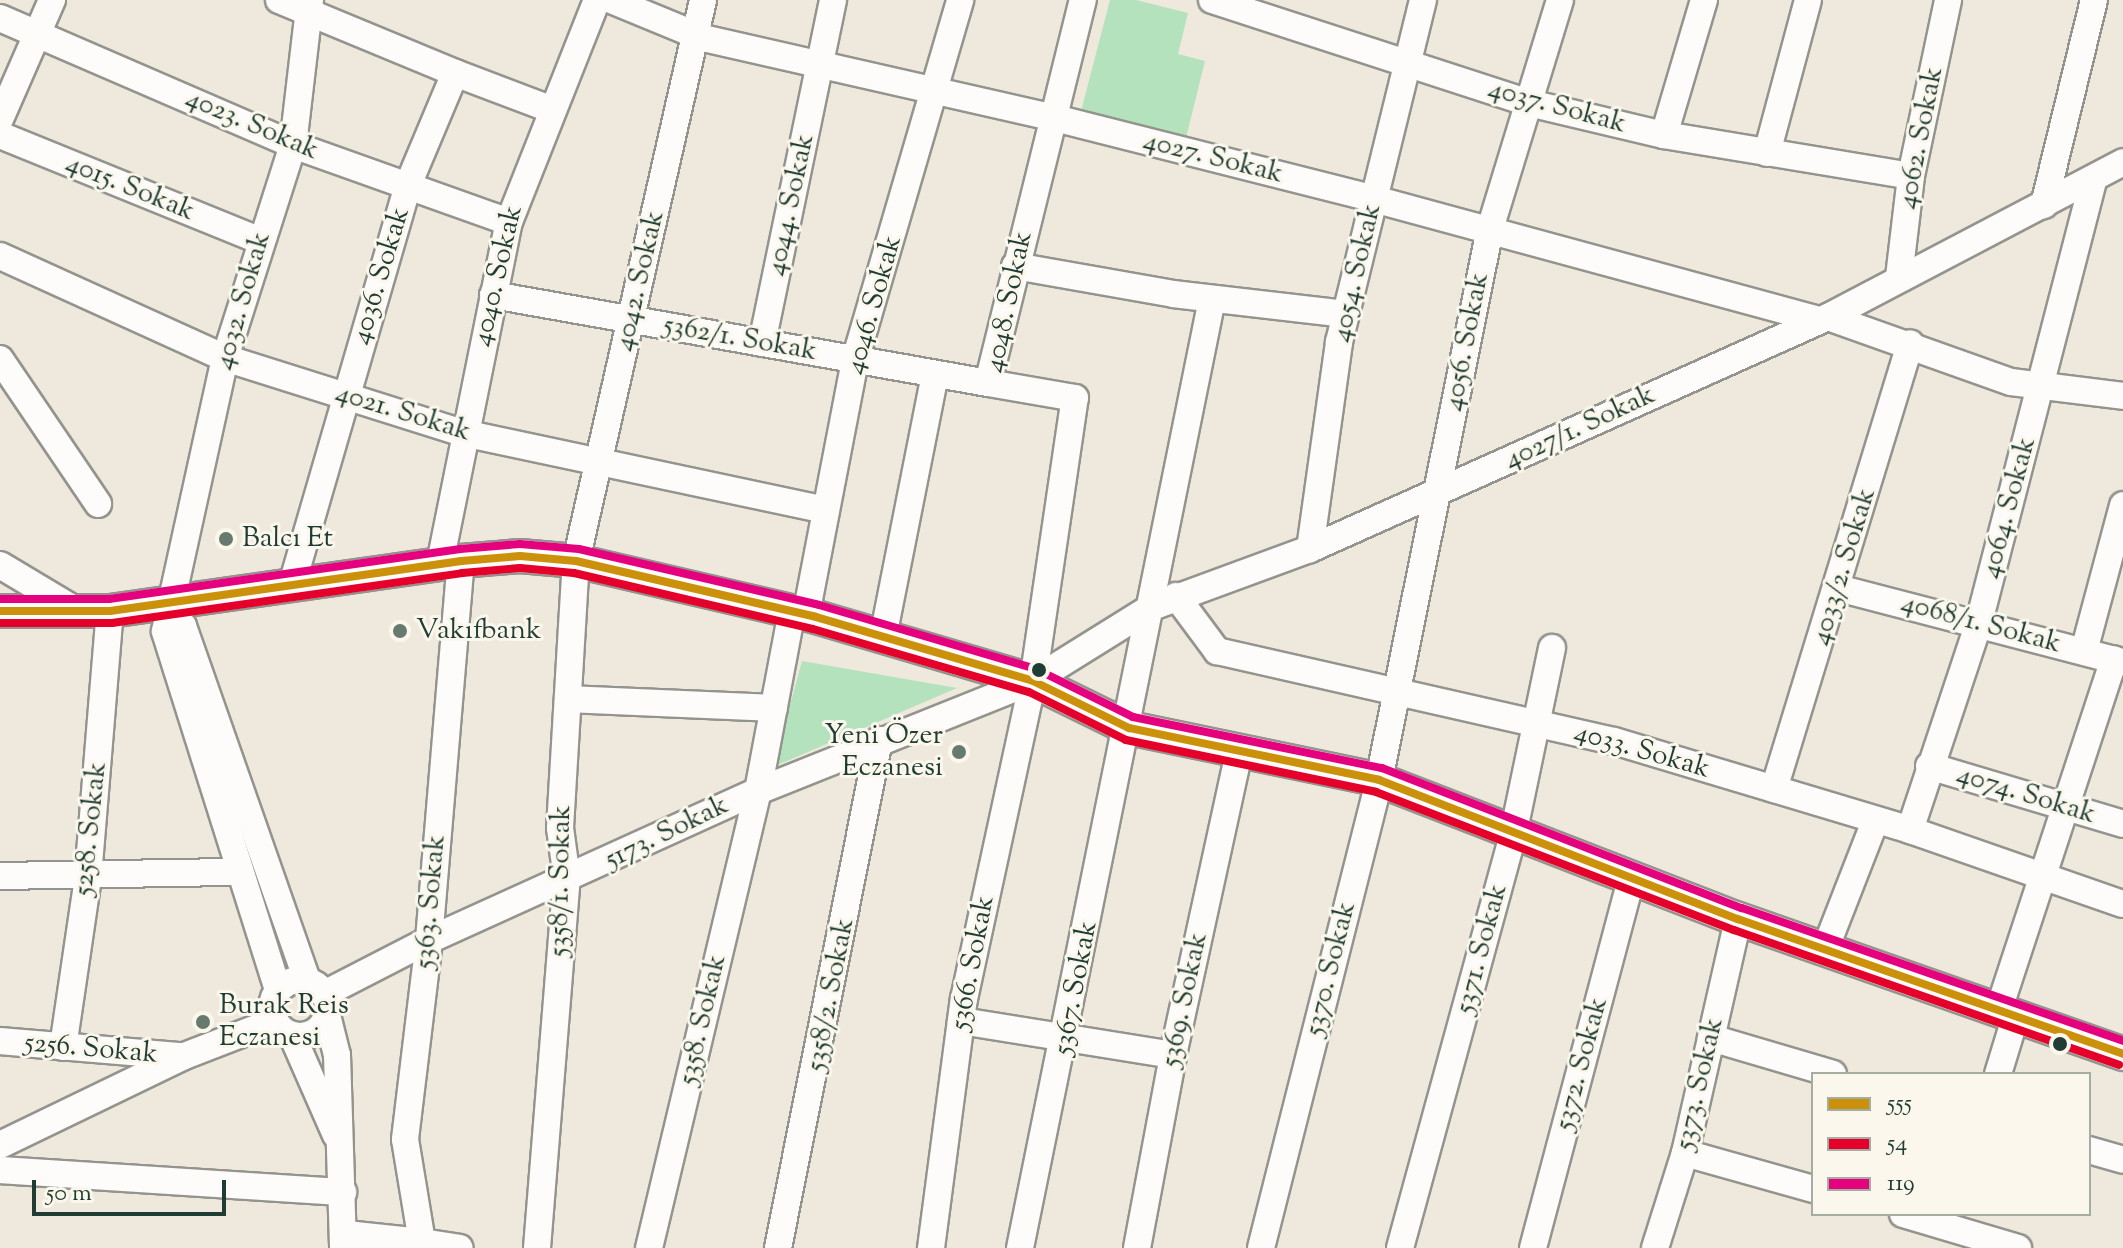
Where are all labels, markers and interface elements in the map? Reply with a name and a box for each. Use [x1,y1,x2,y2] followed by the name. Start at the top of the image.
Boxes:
[1891,64,1951,212] street label: 4062. Sokak
[1485,73,1629,141] street label: 4037. Sokak
[180,82,324,168] street label: 4023. Sokak
[1140,124,1286,192] street label: 4027. Sokak
[760,131,822,279] street label: 4044. Sokak
[61,147,199,229] street label: 4015. Sokak
[1325,201,1389,345] street label: 4054. Sokak
[465,202,531,350] street label: 4040. Sokak
[344,203,418,349] street label: 4036. Sokak
[608,208,672,354] street label: 4042. Sokak
[207,228,279,374] street label: 4032. Sokak
[978,228,1040,376] street label: 4048. Sokak
[838,232,910,378] street label: 4046. Sokak
[1437,270,1497,414] street label: 4056. Sokak
[661,309,819,369] street label: 5362/1. Sokak
[331,377,475,449] street label: 4021. Sokak
[1499,379,1661,477] street label: 4027/1. Sokak
[1974,434,2044,582] street label: 4064. Sokak
[1804,485,1884,649] street label: 4033/2. Sokak
[242,522,333,556] place label: Balcı Et
[217,530,235,548] marker: Balcı Et
[1898,587,2064,661] street label: 4068/1. Sokak
[416,614,541,648] place label: Vakıfbank
[391,622,409,640] marker: Vakıfbank
[1031,662,1047,678] unlabelled marker
[1570,716,1714,786] street label: 4033. Sokak
[824,719,943,785] place label: Yeni Özer Eczanesi
[950,743,968,761] marker: Yeni Özer Eczanesi
[1953,758,2099,832] street label: 4074. Sokak
[67,760,115,898] street label: 5258. Sokak
[600,789,734,877] street label: 5173. Sokak
[543,805,579,957] street label: 5358/1. Sokak
[408,834,454,970] street label: 5363. Sokak
[1449,881,1515,1017] street label: 5371. Sokak
[944,893,1002,1033] street label: 5366. Sokak
[1298,899,1364,1039] street label: 5370. Sokak
[800,916,862,1074] street label: 5358/2. Sokak
[1047,918,1105,1058] street label: 5367. Sokak
[1154,930,1216,1070] street label: 5369. Sokak
[672,952,734,1088] street label: 5358. Sokak
[219,989,349,1055] place label: Burak Reis Eczanesi
[1548,994,1616,1134] street label: 5372. Sokak
[194,1013,212,1031] marker: Burak Reis Eczanesi
[1668,1015,1732,1153] street label: 5373. Sokak
[23,1026,159,1072] street label: 5256. Sokak
[2052,1036,2068,1052] unlabelled marker
[1811,1072,2091,1216] legend
[1887,1087,1912,1121] text: 555
[1887,1127,1907,1161] text: 54
[36,1164,230,1214] scale bar
[1887,1167,1915,1201] text: 119
[46,1177,92,1211] text: 50 m

